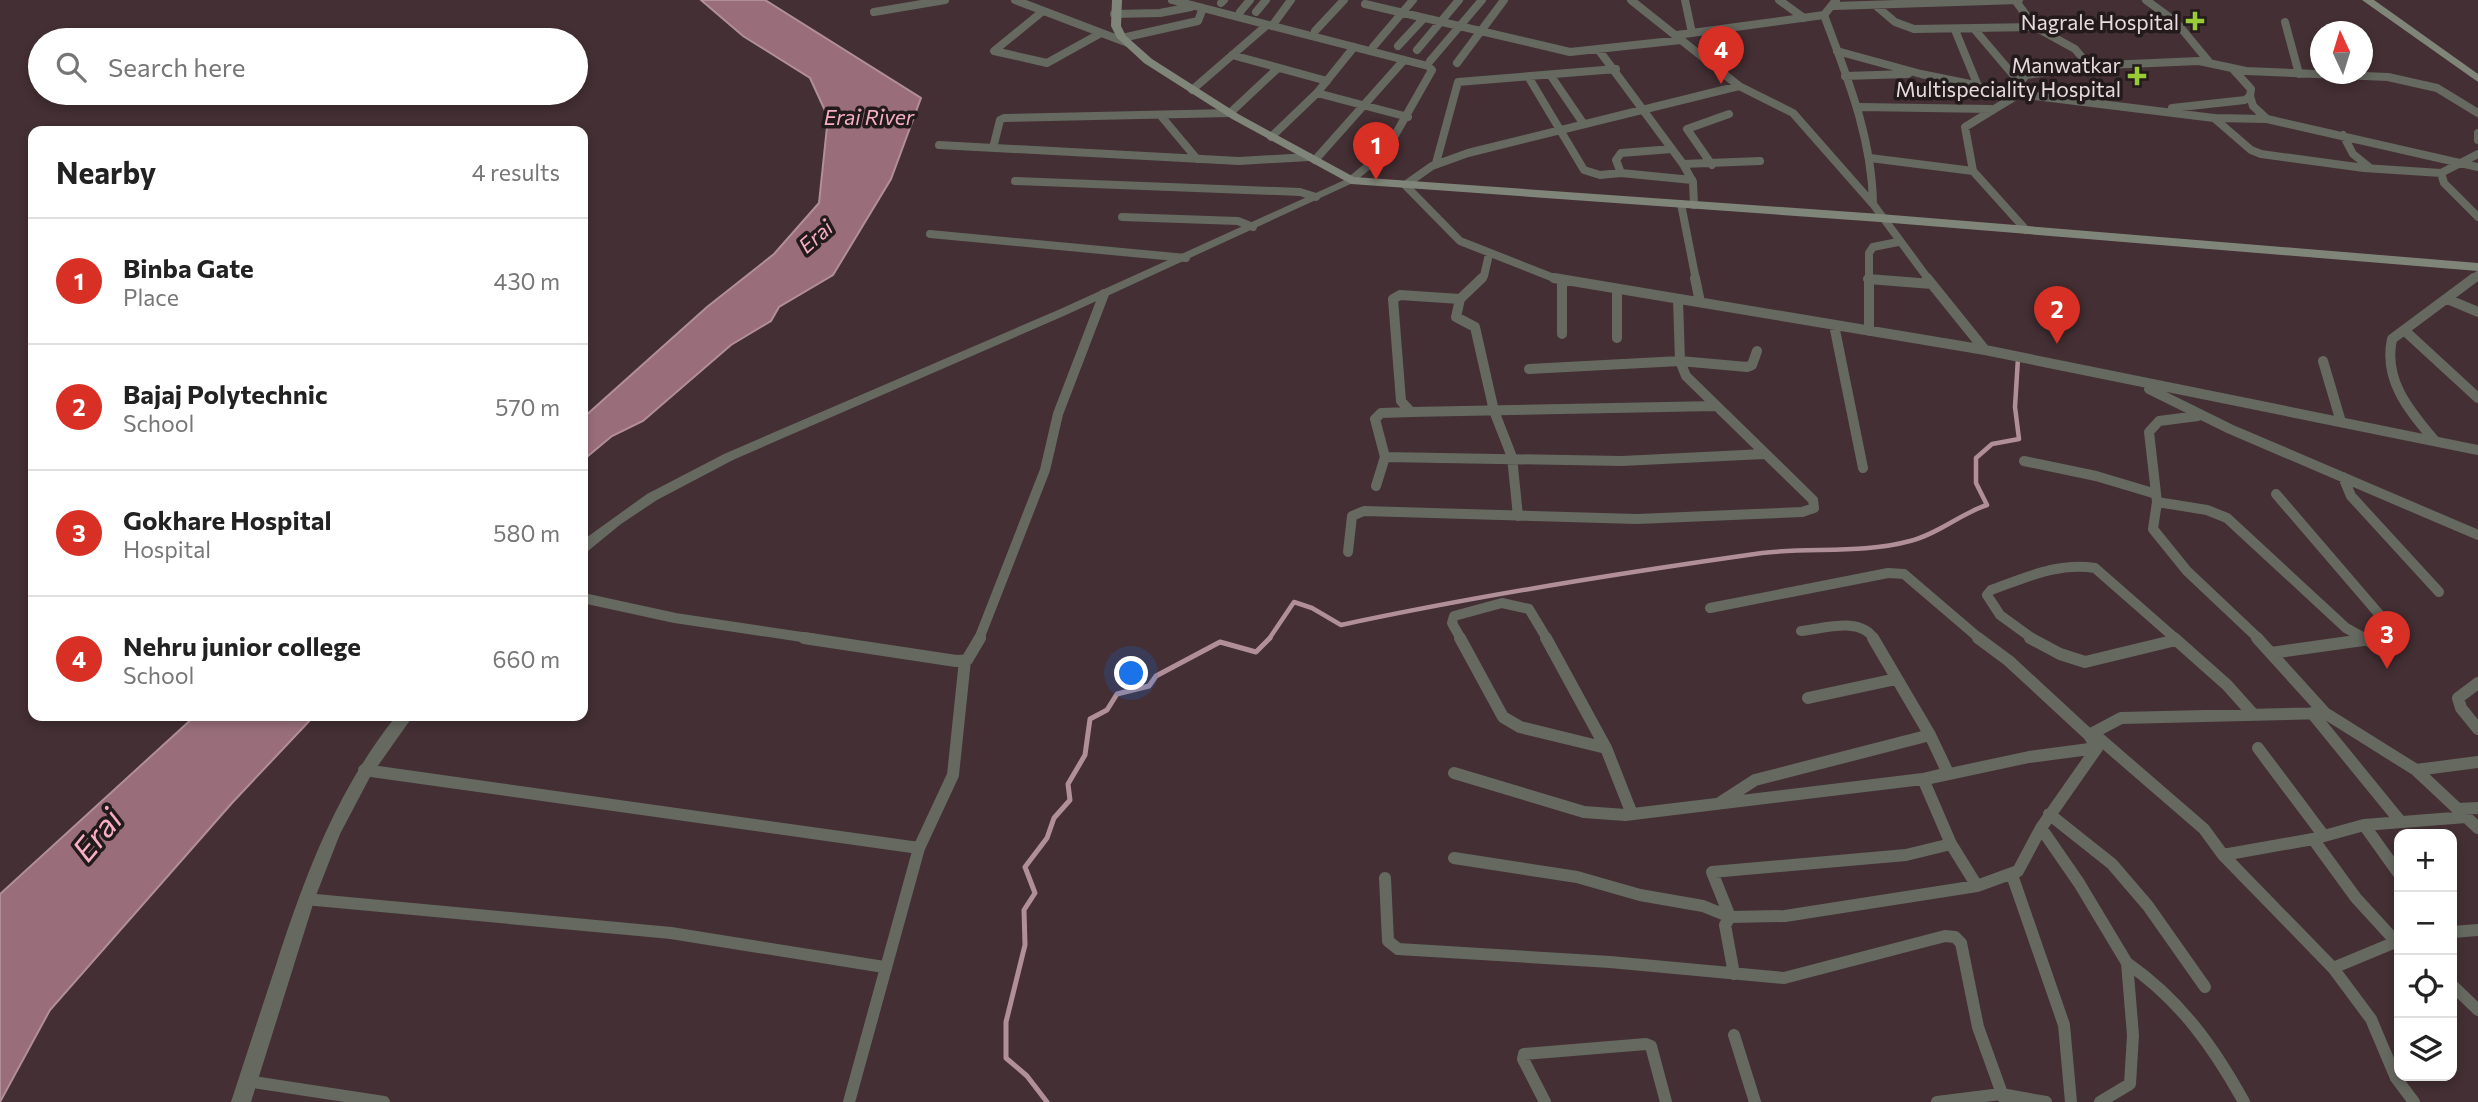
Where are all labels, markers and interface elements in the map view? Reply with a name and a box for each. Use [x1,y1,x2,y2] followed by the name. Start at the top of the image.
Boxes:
[2021,9,2179,34] place label: Nagrale Hospital
[2185,11,2205,31] marker: Nagrale Hospital
[2310,21,2373,84] north arrow
[1698,26,1744,84] pin: 4
[28,28,588,105] search box
[52,48,90,86] icon: search
[108,51,246,82] text: Search here
[1895,52,2121,101] place label: Manwatkar Multispeciality Hospital
[2127,66,2147,86] marker: Manwatkar Multispeciality Hospital
[824,104,915,129] water label: Erai River
[1353,122,1399,180] pin: 1
[56,153,156,190] text: Nearby
[472,158,560,186] text: 4 results
[793,214,838,258] water label: Erai
[123,252,254,283] text: Binba Gate
[74,267,84,295] text: 1
[494,267,560,295] text: 430 m
[123,283,179,311] text: Place
[2034,286,2080,344] pin: 2
[123,378,328,409] text: Bajaj Polytechnic
[72,393,86,421] text: 2
[495,393,560,421] text: 570 m
[123,409,194,437] text: School
[123,504,331,535] text: Gokhare Hospital
[72,519,86,547] text: 3
[493,519,560,547] text: 580 m
[123,535,211,563] text: Hospital
[2364,611,2410,669] pin: 3
[123,630,361,661] text: Nehru junior college
[72,645,86,673] text: 4
[493,645,560,673] text: 660 m
[1114,656,1148,690] your location
[123,661,194,689] text: School
[63,798,131,868] water label: Erai
[2394,829,2457,1081] map controls
[2394,829,2457,892] button: +
[2394,892,2457,955] button: −
[2394,955,2457,1018] button: locate
[2394,1018,2457,1081] button: layers

